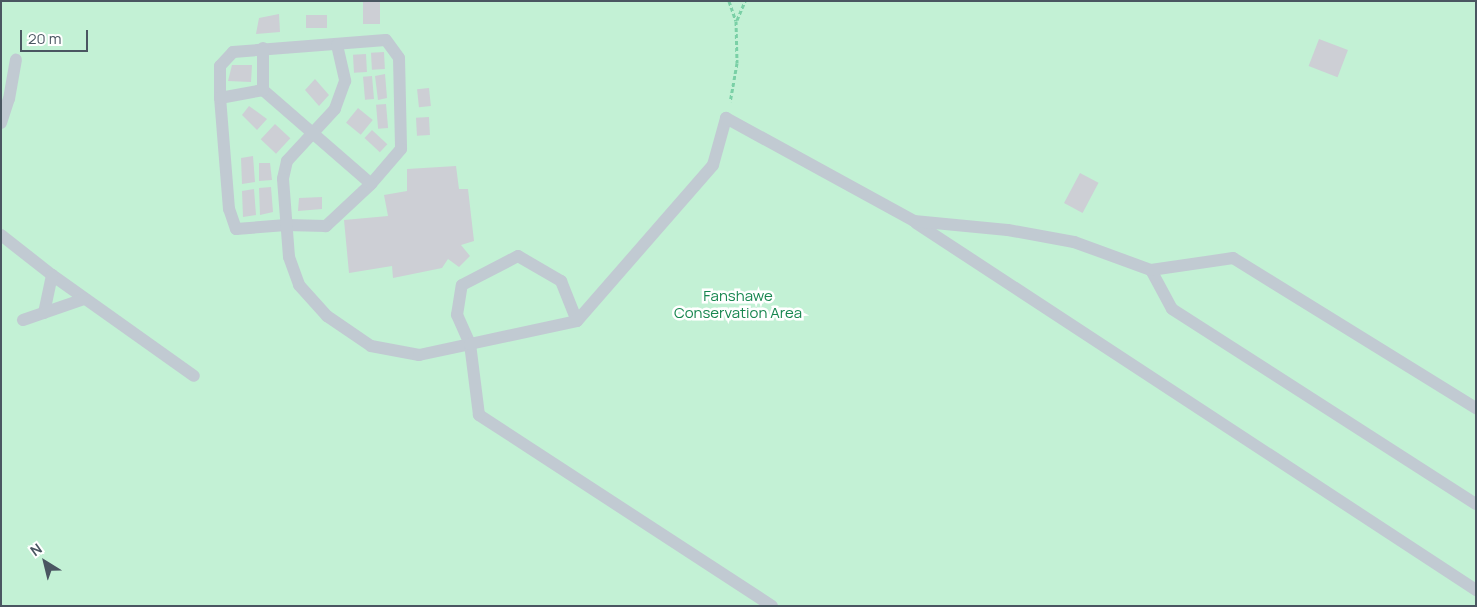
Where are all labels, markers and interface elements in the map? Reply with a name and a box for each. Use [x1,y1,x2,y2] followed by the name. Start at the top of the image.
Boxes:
[22,20,90,52] scale bar
[28,28,61,49] text: 20 m
[674,286,802,321] park label: Fanshawe Conservation Area
[20,537,70,587] north arrow
[26,539,46,560] text: N

